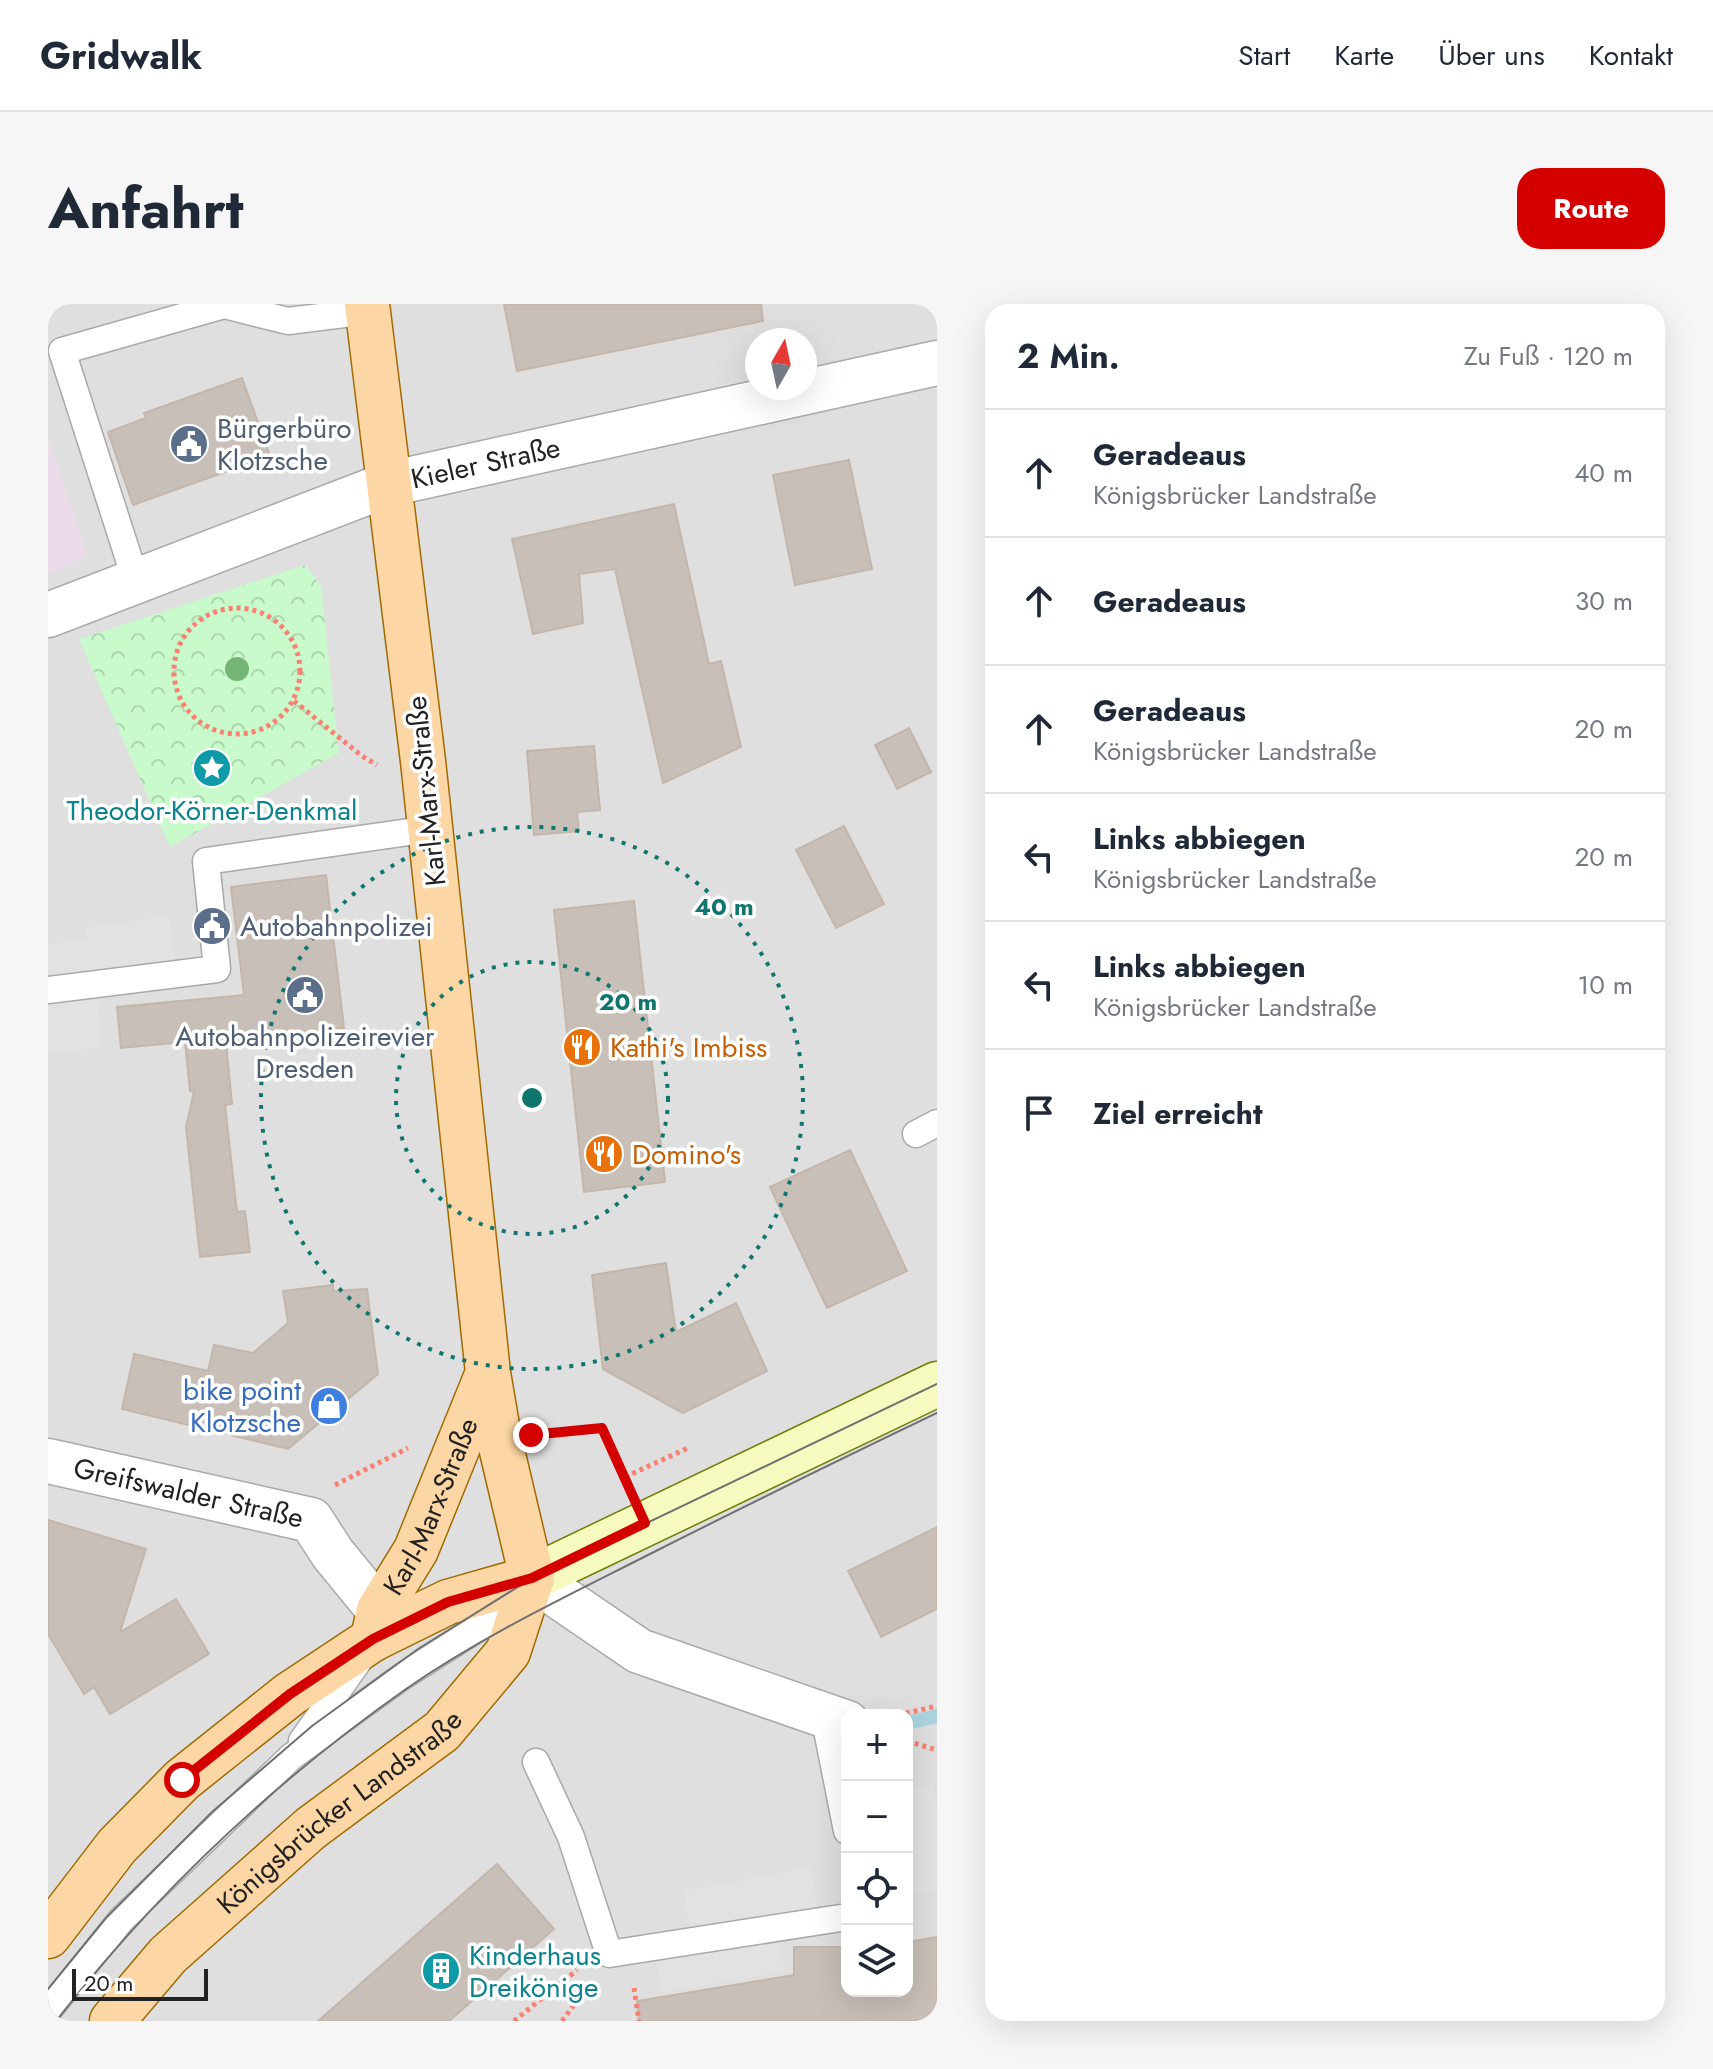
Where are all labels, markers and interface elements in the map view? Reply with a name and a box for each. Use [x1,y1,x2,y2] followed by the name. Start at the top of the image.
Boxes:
[40,28,202,83] text: Gridwalk
[1238,35,1290,76] text: Start
[1334,35,1394,76] text: Karte
[1438,35,1545,76] text: Über uns
[1589,35,1673,76] text: Kontakt
[48,168,244,249] text: Anfahrt
[1517,168,1665,249] button: Route
[745,328,817,400] north arrow
[1017,332,1120,381] text: 2 Min.
[1464,337,1633,375] text: Zu Fuß · 120 m
[217,408,352,481] place label: Bürgerbüro Klotzsche
[168,423,210,465] public building icon: Bürgerbüro Klotzsche
[407,426,564,499] street label: Kieler Straße
[1093,433,1246,476] text: Geradeaus
[1017,451,1061,495] icon: ahead
[1574,454,1633,492] text: 40 m
[1093,476,1377,514] text: Königsbrücker Landstraße
[1017,579,1061,623] icon: ahead
[1093,580,1246,623] text: Geradeaus
[1575,582,1633,620] text: 30 m
[1093,689,1246,732] text: Geradeaus
[396,694,456,888] street label: Karl-Marx-Straße
[1017,707,1061,751] icon: ahead
[1575,710,1633,748] text: 20 m
[1093,732,1377,770] text: Königsbrücker Landstraße
[191,747,233,789] place icon: Theodor-Körner-Denkmal
[67,790,357,831] place label: Theodor-Körner-Denkmal
[1093,817,1306,860] text: Links abbiegen
[1017,835,1061,879] icon: left
[1575,838,1633,876] text: 20 m
[1093,860,1377,898] text: Königsbrücker Landstraße
[694,889,754,924] text: 40 m
[191,905,233,947] public building icon: Autobahnpolizei
[240,906,433,947] place label: Autobahnpolizei
[1093,945,1306,988] text: Links abbiegen
[1017,963,1061,1007] icon: left
[1578,966,1633,1004] text: 10 m
[284,974,326,1016] public building icon: Autobahnpolizeirevier Dresden
[599,984,657,1019] text: 20 m
[1093,988,1377,1026] text: Königsbrücker Landstraße
[175,1016,435,1089] place label: Autobahnpolizeirevier Dresden
[561,1026,603,1068] restaurant icon: Kathi's Imbiss
[610,1027,767,1068] place label: Kathi's Imbiss
[518,1084,546,1112] centre of rings
[1017,1091,1061,1135] icon: arrive
[1093,1092,1262,1135] text: Ziel erreicht
[583,1133,625,1175] restaurant icon: Domino's
[632,1134,741,1175] place label: Domino's
[183,1370,301,1443] place label: bike point Klotzsche
[308,1385,350,1427] shop icon: bike point Klotzsche
[373,1411,488,1603] street label: Karl-Marx-Straße
[513,1417,549,1453] route end
[70,1447,307,1538] street label: Greifswalder Straße
[207,1701,472,1923] street label: Königsbrücker Landstraße
[841,1709,913,1997] map controls
[841,1709,913,1781] button: +
[164,1762,200,1798] route start
[841,1781,913,1853] button: −
[841,1853,913,1925] button: locate
[841,1925,913,1997] button: layers
[469,1935,601,2008] place label: Kinderhaus Dreikönige
[420,1950,462,1992] building icon: Kinderhaus Dreikönige
[72,1965,208,2001] scale bar
[84,1967,133,1999] text: 20 m

